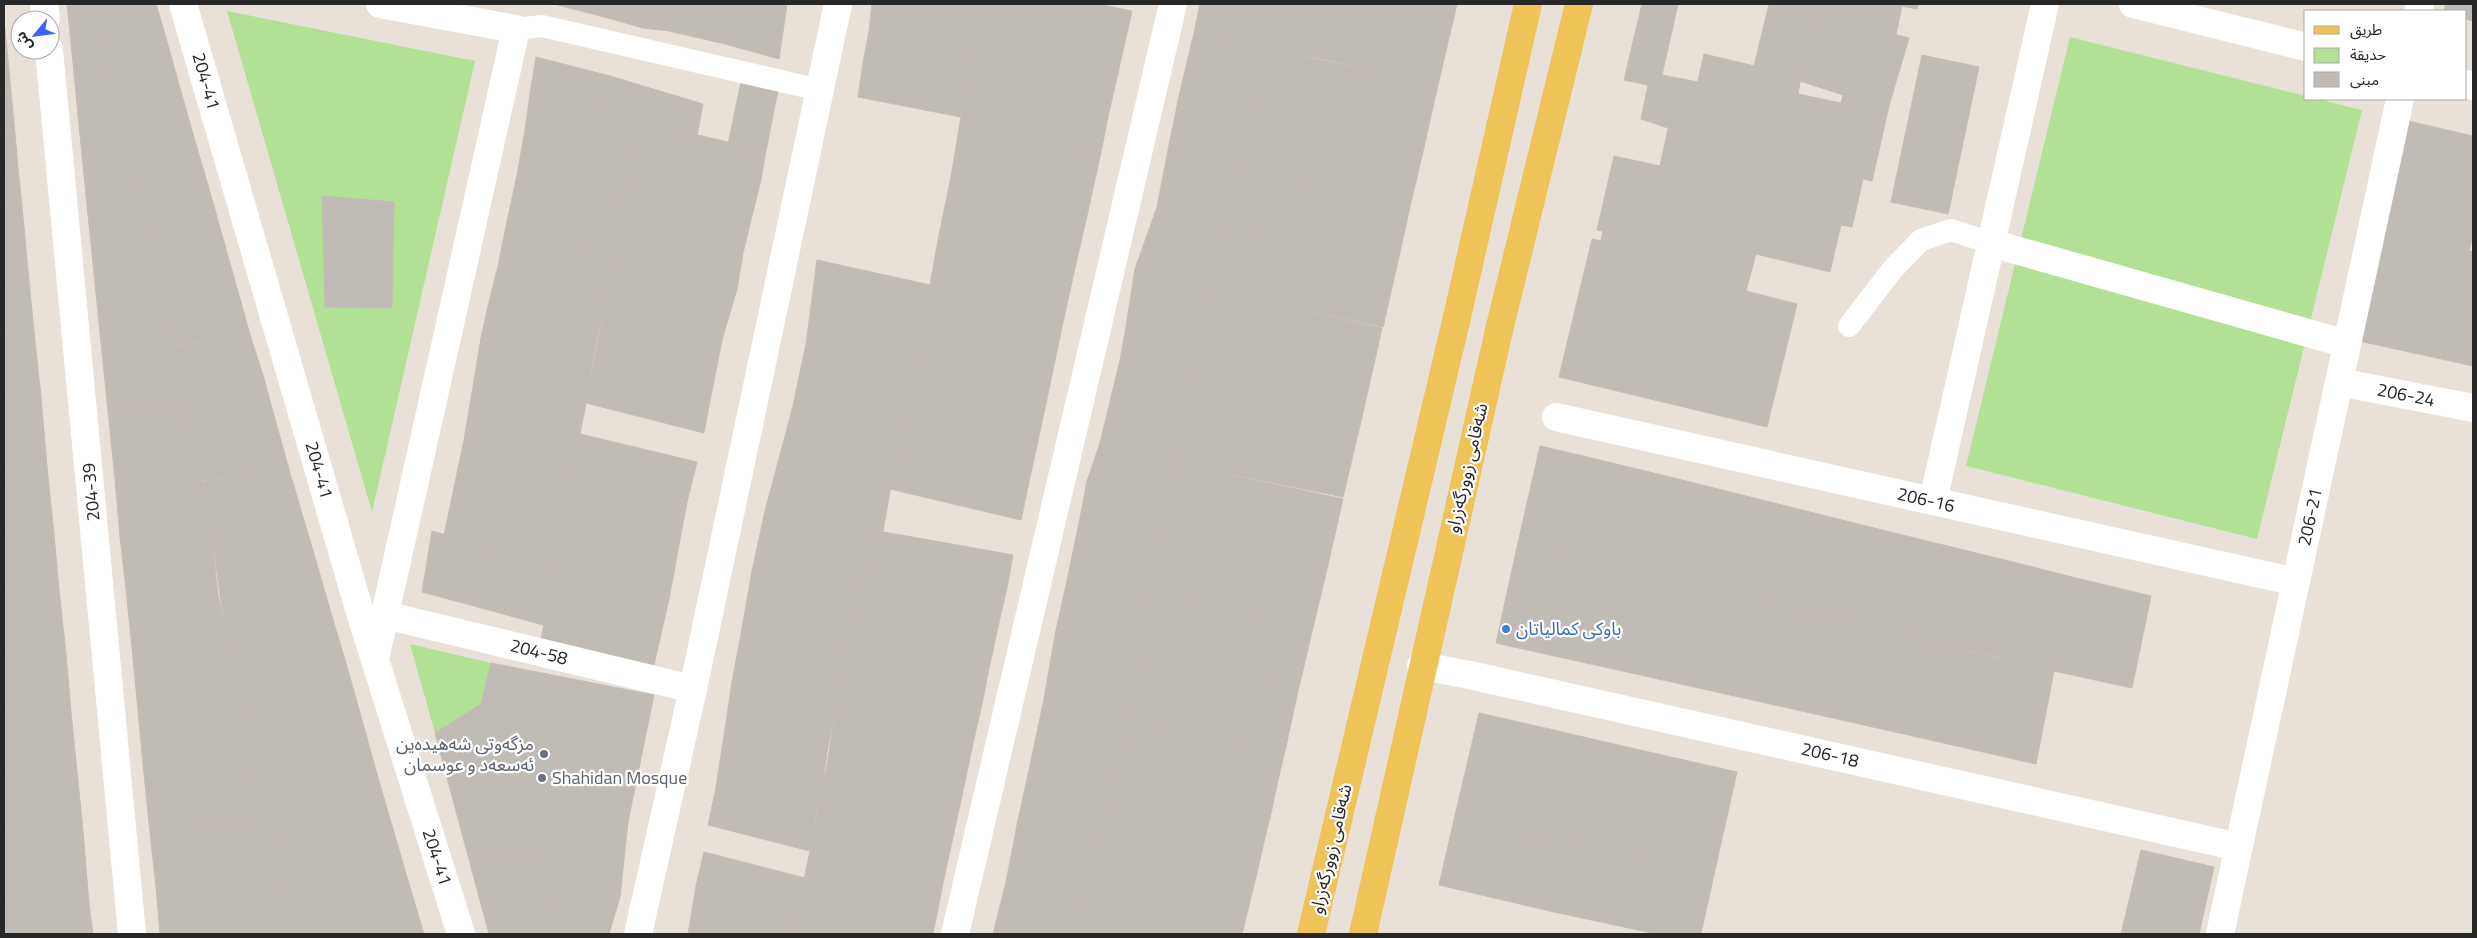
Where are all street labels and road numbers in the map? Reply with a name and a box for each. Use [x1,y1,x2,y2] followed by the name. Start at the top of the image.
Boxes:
[185,49,227,113] street label: 204-41
[2375,376,2437,413] street label: 206-24
[1438,400,1495,536] street label: شەقامی زوورگەزراو
[298,438,340,502] street label: 204-41
[75,462,106,522] street label: 204-39
[1895,480,1958,519] street label: 206-16
[2290,486,2329,548] street label: 206-21
[508,631,571,672] street label: 204-58
[1799,735,1862,774] street label: 206-18
[1302,781,1359,917] street label: شەقامی زوورگەزراو
[416,825,459,889] street label: 204-41

